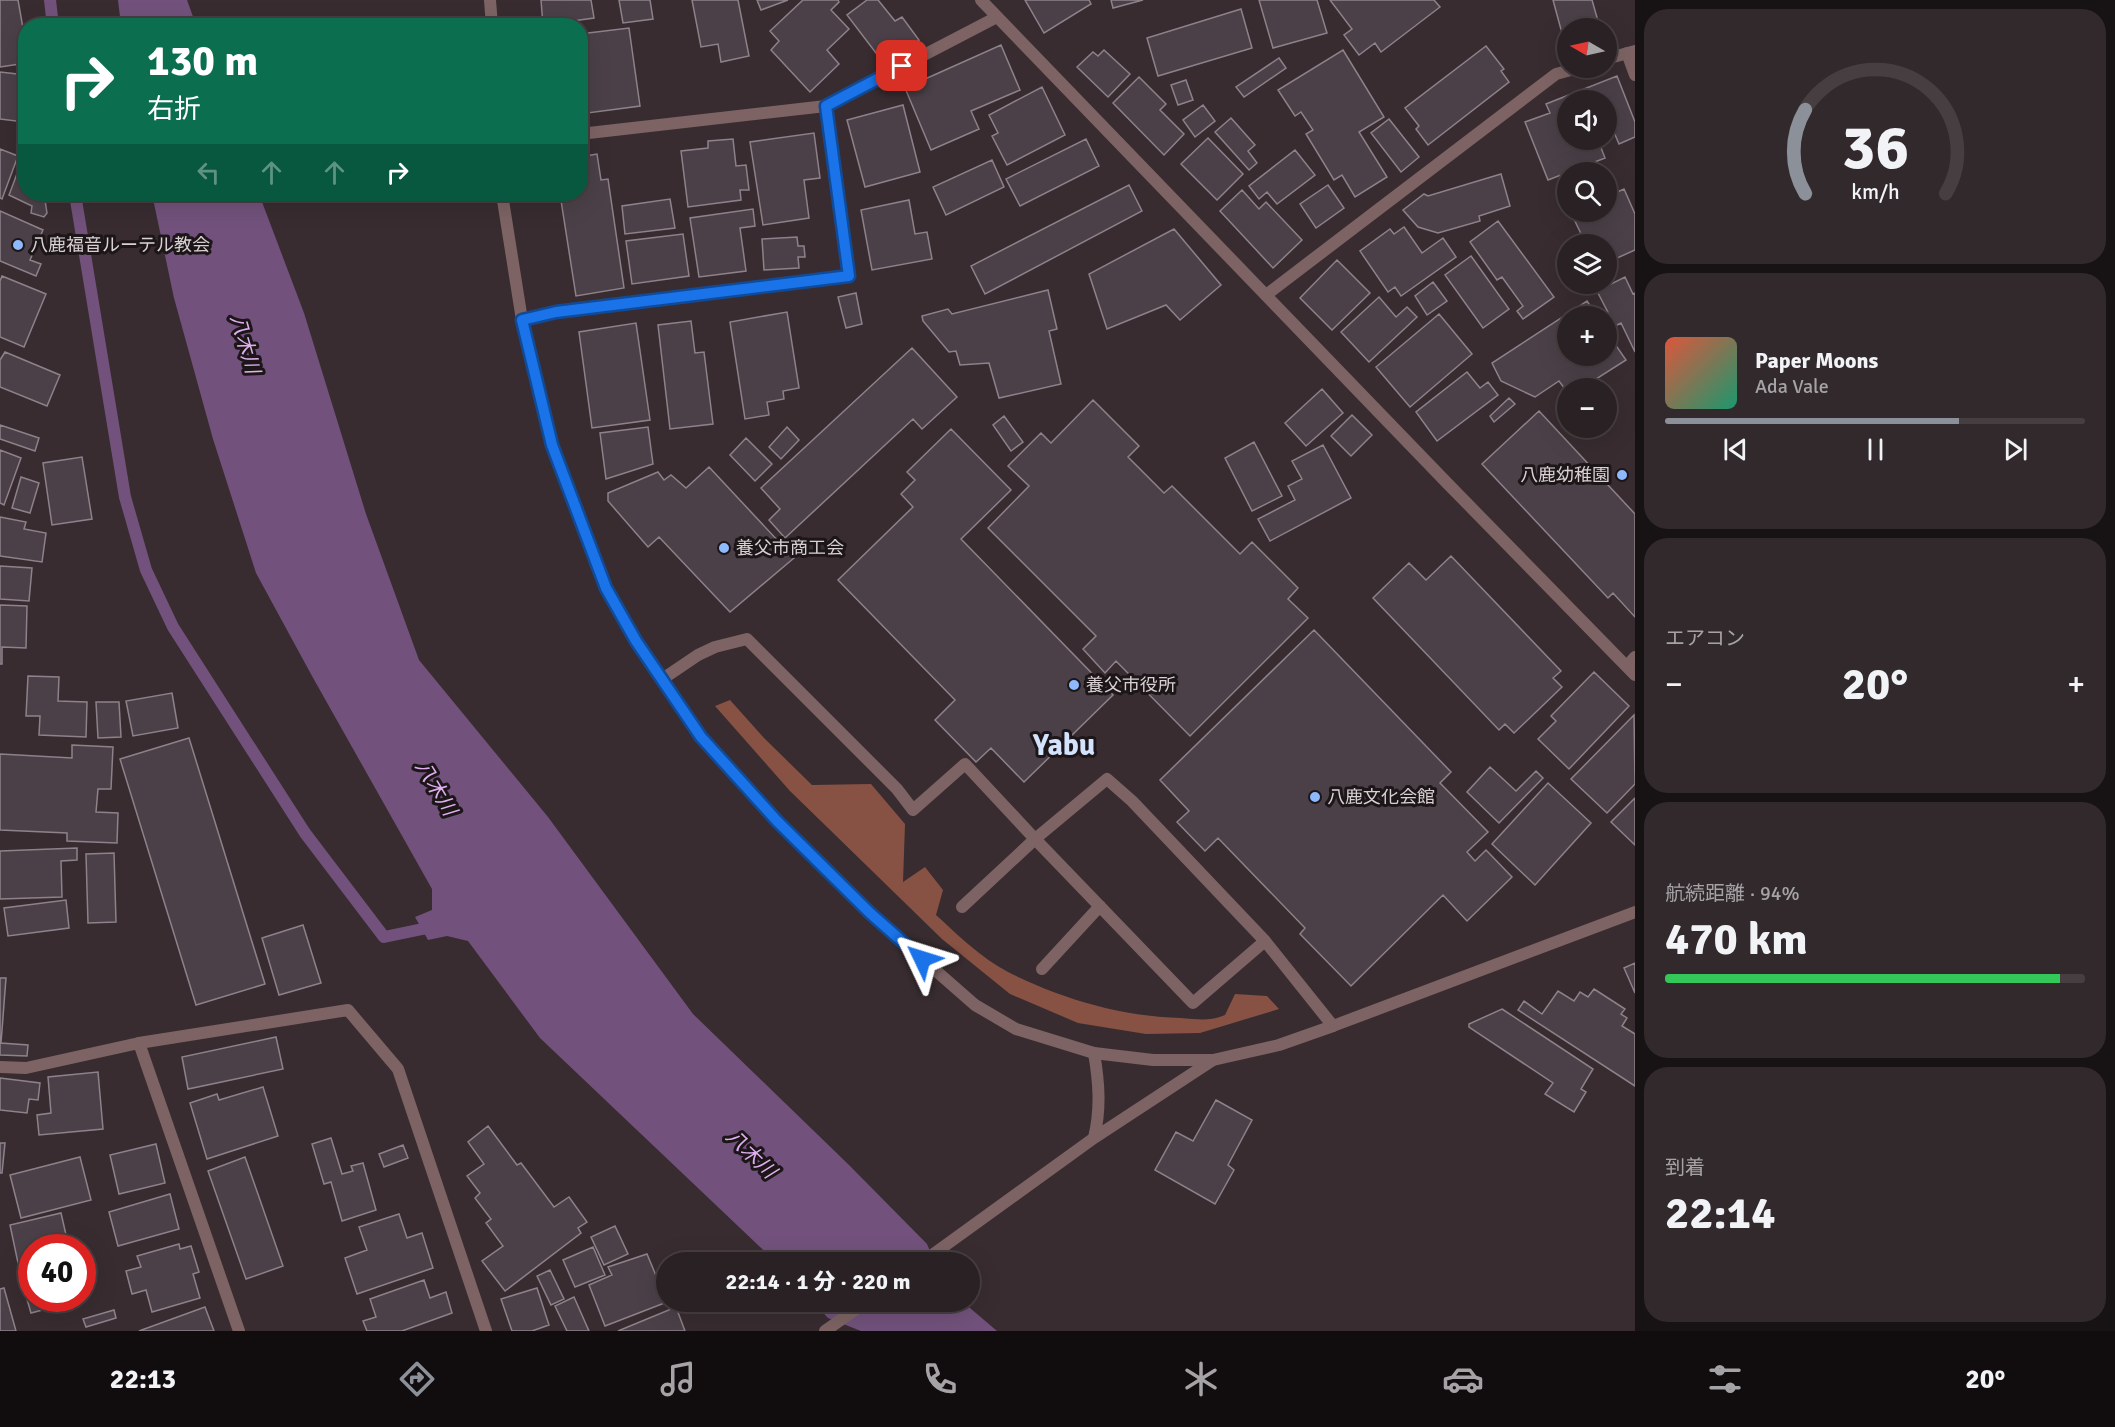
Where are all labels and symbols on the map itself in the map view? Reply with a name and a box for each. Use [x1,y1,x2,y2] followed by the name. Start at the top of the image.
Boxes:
[1557,18,1617,78] north arrow
[876,40,927,91] pin
[30,234,210,256] place label: 八鹿福音ルーテル教会
[11,238,25,252] marker: 八鹿福音ルーテル教会
[225,312,266,378] water label: 八木川
[1520,464,1610,486] place label: 八鹿幼稚園
[1615,468,1629,482] marker: 八鹿幼稚園
[736,537,844,559] place label: 養父市商工会
[717,541,731,555] marker: 養父市商工会
[1086,674,1176,696] place label: 養父市役所
[1067,678,1081,692] marker: 養父市役所
[1032,727,1095,764] district label: Yabu
[410,756,463,822] water label: 八木川
[1327,786,1435,808] place label: 八鹿文化会館
[1308,790,1322,804] marker: 八鹿文化会館
[890,927,954,991] position arrow
[721,1124,783,1185] water label: 八木川
[18,1234,96,1312] speed limit sign: 40

